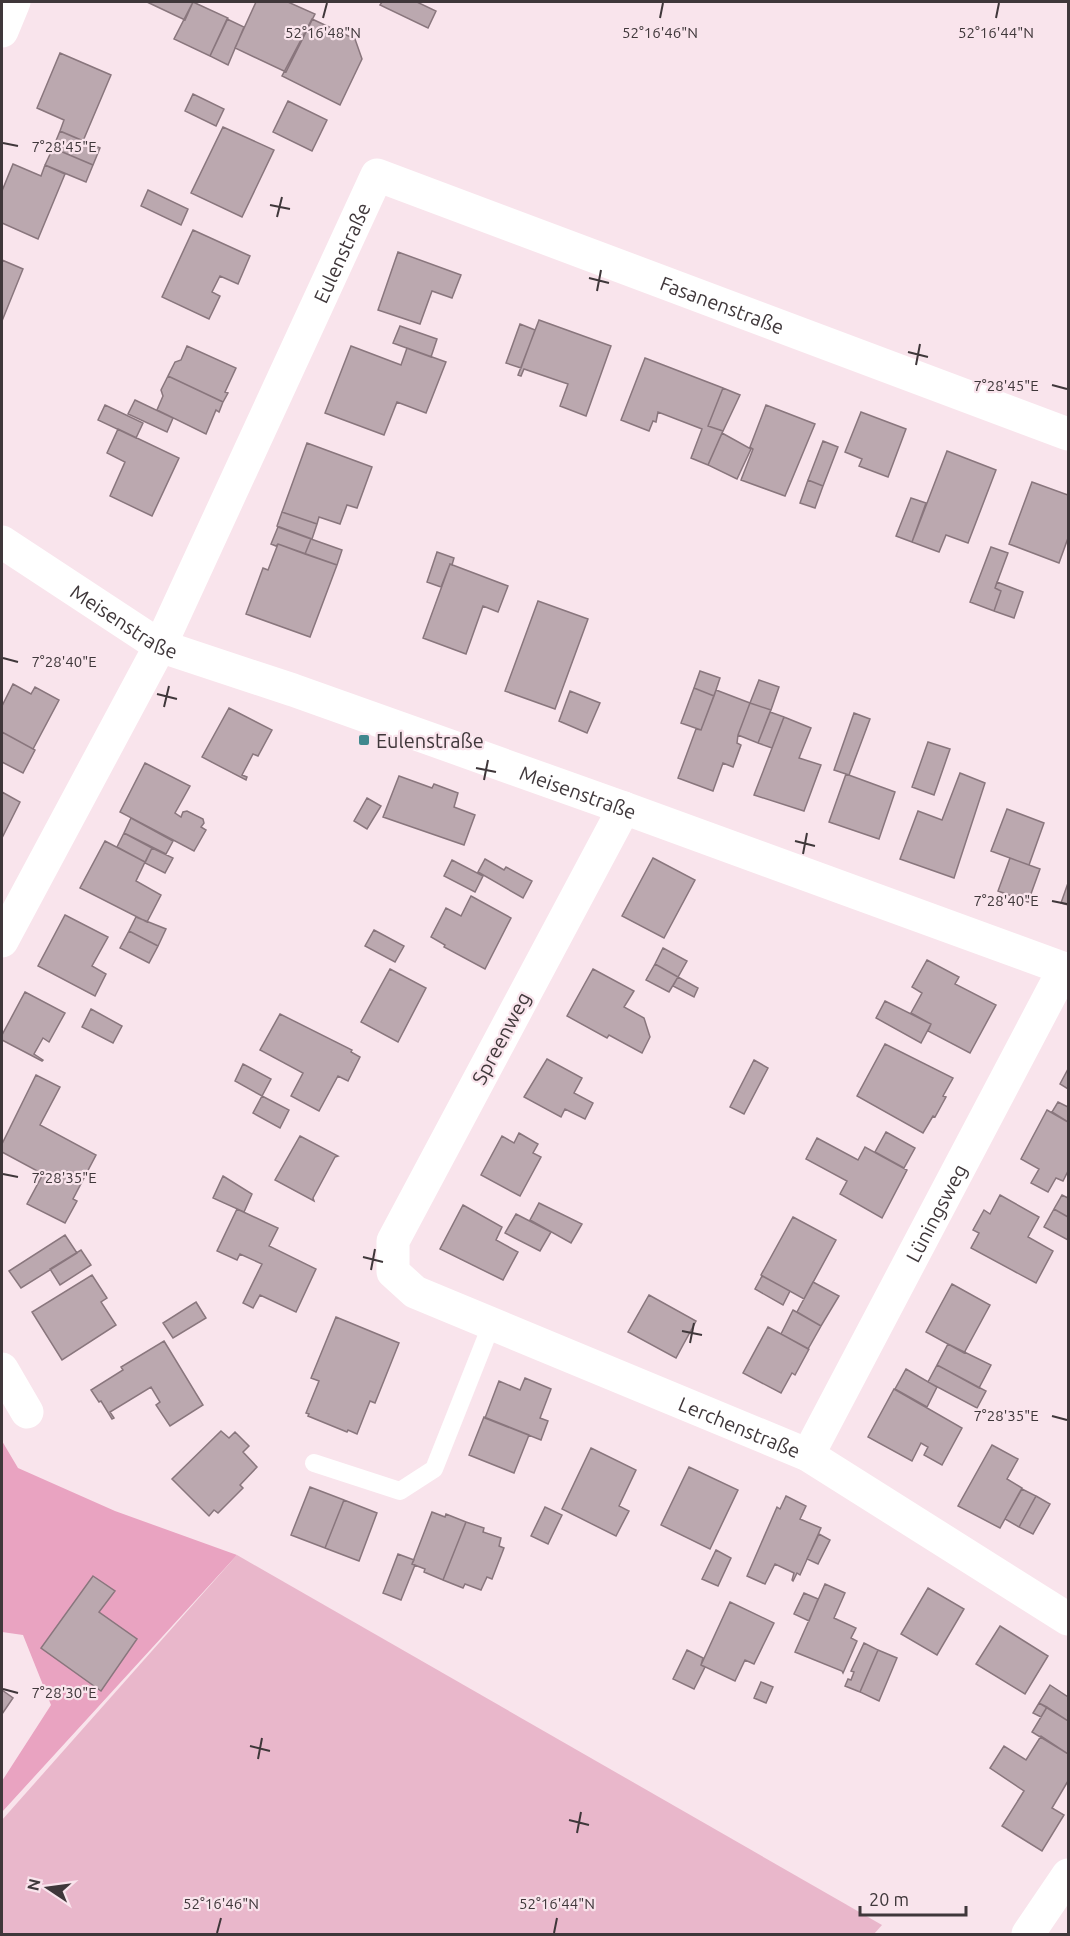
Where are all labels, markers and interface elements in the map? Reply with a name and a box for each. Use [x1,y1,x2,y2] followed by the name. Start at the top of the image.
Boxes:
[285,24,361,41] text: 52°16'48"N
[622,24,698,41] text: 52°16'46"N
[958,24,1034,41] text: 52°16'44"N
[31,138,97,155] text: 7°28'45"E
[308,199,374,306] street label: Eulenstraße
[657,271,787,338] street label: Fasanenstraße
[973,377,1039,394] text: 7°28'45"E
[67,579,181,663] street label: Meisenstraße
[31,653,97,670] text: 7°28'40"E
[376,729,484,752] place label: Eulenstraße
[357,733,371,747] marker: Eulenstraße
[517,760,640,823] street label: Meisenstraße
[973,892,1039,909] text: 7°28'40"E
[467,988,535,1088] street label: Spreenweg
[900,1160,971,1266] street label: Lüningsweg
[31,1169,97,1186] text: 7°28'35"E
[675,1391,804,1462] street label: Lerchenstraße
[973,1407,1039,1424] text: 7°28'35"E
[31,1684,97,1701] text: 7°28'30"E
[18,1858,78,1918] north arrow
[23,1877,43,1892] text: N
[860,1879,966,1917] scale bar
[869,1889,909,1909] text: 20 m
[183,1895,259,1912] text: 52°16'46"N
[519,1895,595,1912] text: 52°16'44"N

